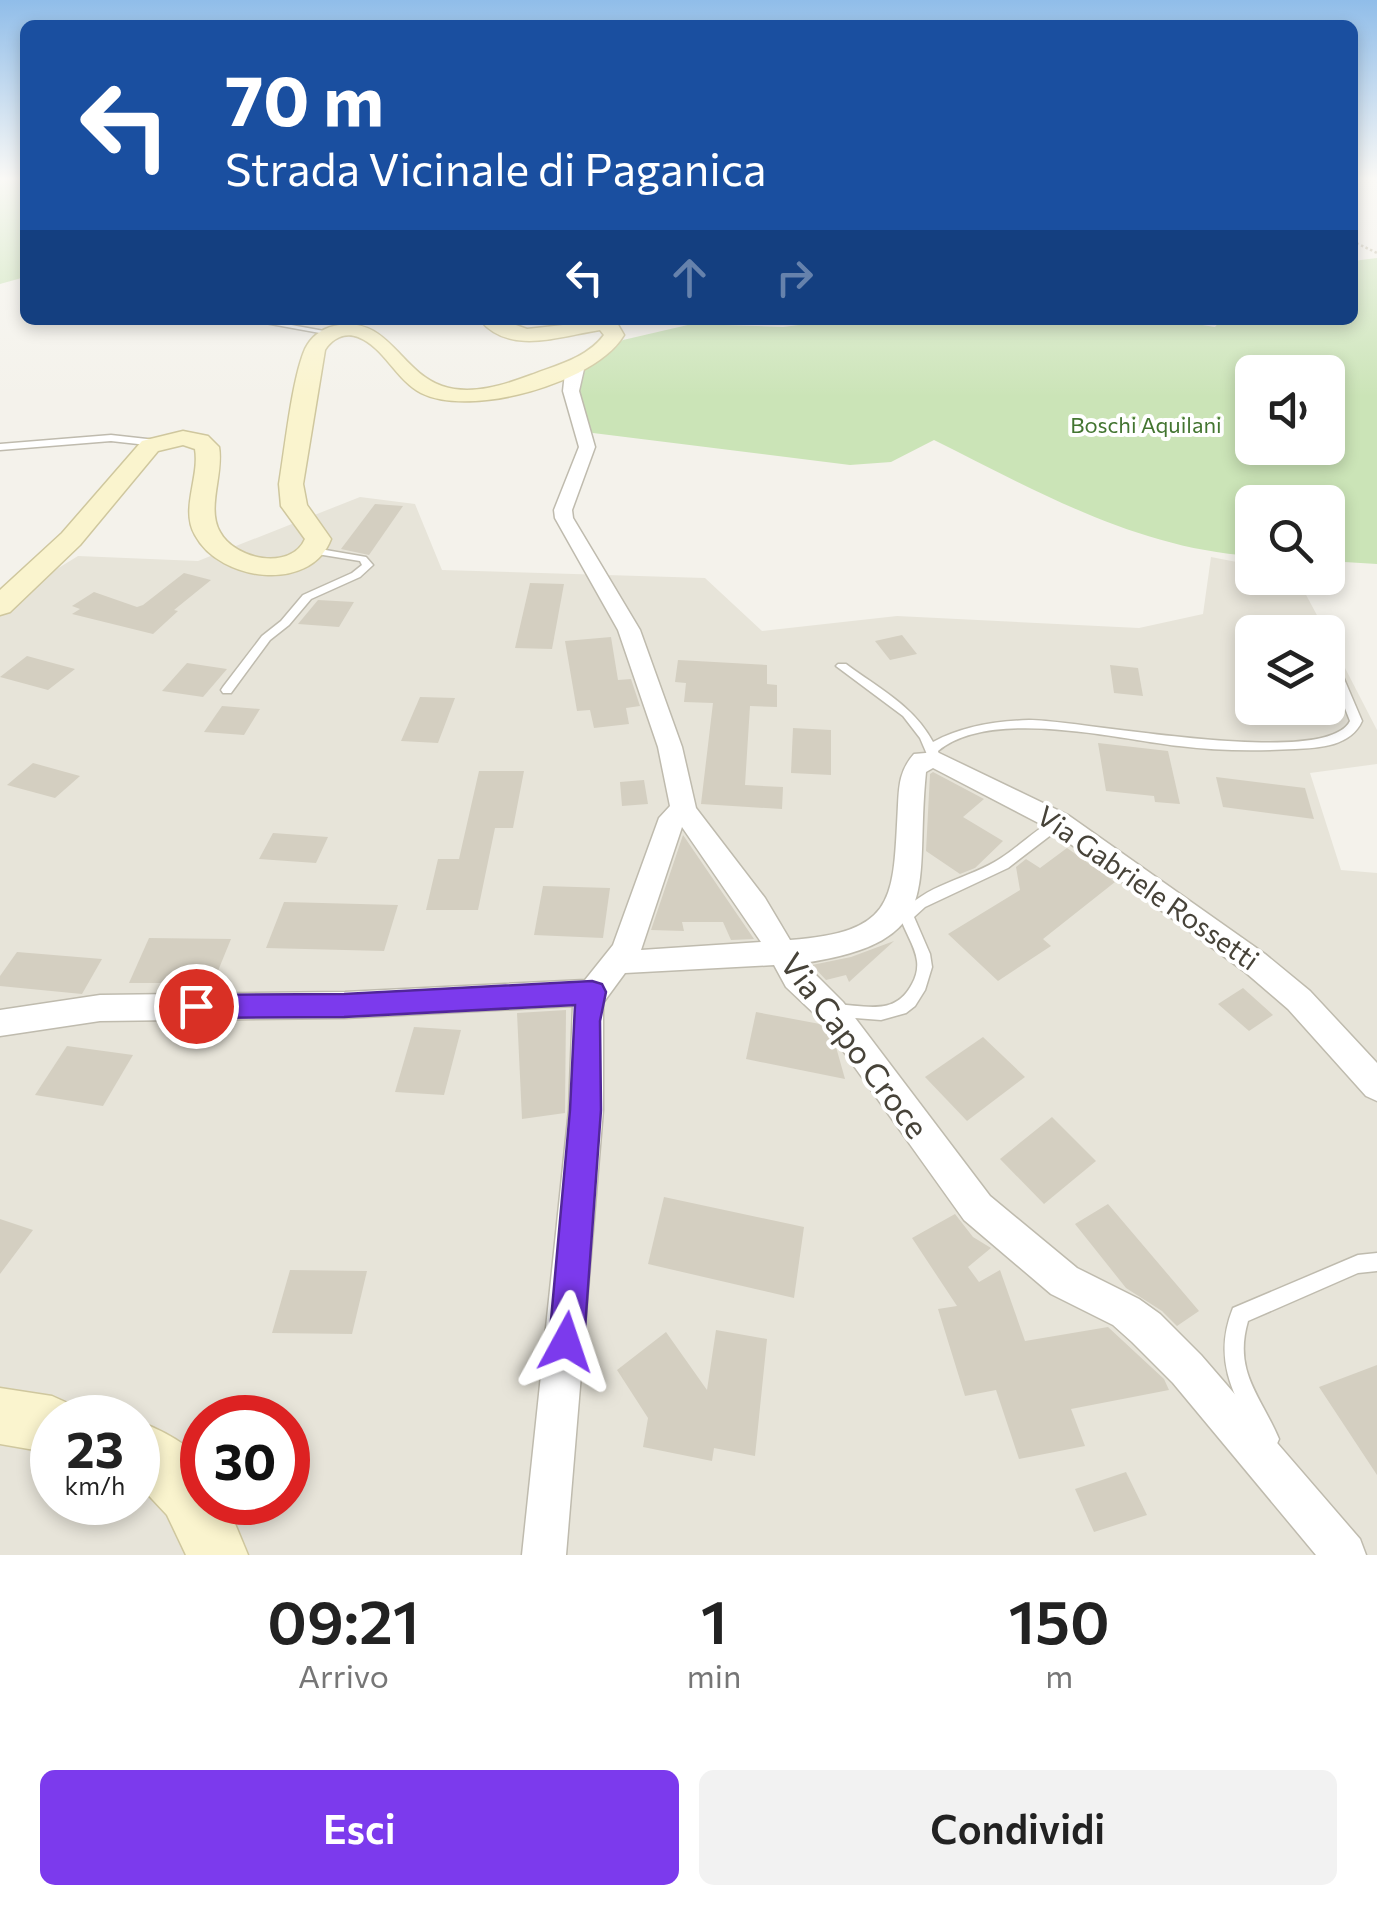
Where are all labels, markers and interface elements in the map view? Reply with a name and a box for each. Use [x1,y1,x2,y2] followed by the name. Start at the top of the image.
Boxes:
[225,55,384,140] text: 70 m
[60,60,190,190] icon: left
[225,140,767,195] text: Strada Vicinale di Paganica
[557,250,612,305] icon: left
[662,250,717,305] icon: ahead
[767,250,822,305] icon: right
[1235,355,1345,725] map controls
[1235,355,1345,465] button: sound
[1070,411,1222,438] park label: Boschi Aquilani
[1235,485,1345,595] button: search
[1235,615,1345,725] button: layers
[1031,798,1266,977] street label: Via Gabriele Rossetti
[773,944,938,1145] street label: Via Capo Croce
[154,964,239,1049] pin
[169,979,224,1034] icon: arrive
[514,1290,618,1394] position arrow
[180,1395,310,1525] speed limit sign: 30
[66,1417,124,1478] text: 23
[65,1470,125,1500] text: km/h
[267,1583,420,1656] text: 09:21
[701,1583,727,1656] text: 1
[1009,1583,1110,1656] text: 150
[298,1655,389,1695] text: Arrivo
[687,1655,741,1695] text: min
[1045,1655,1073,1695] text: m
[40,1770,679,1885] button: Esci
[699,1770,1337,1885] button: Condividi

